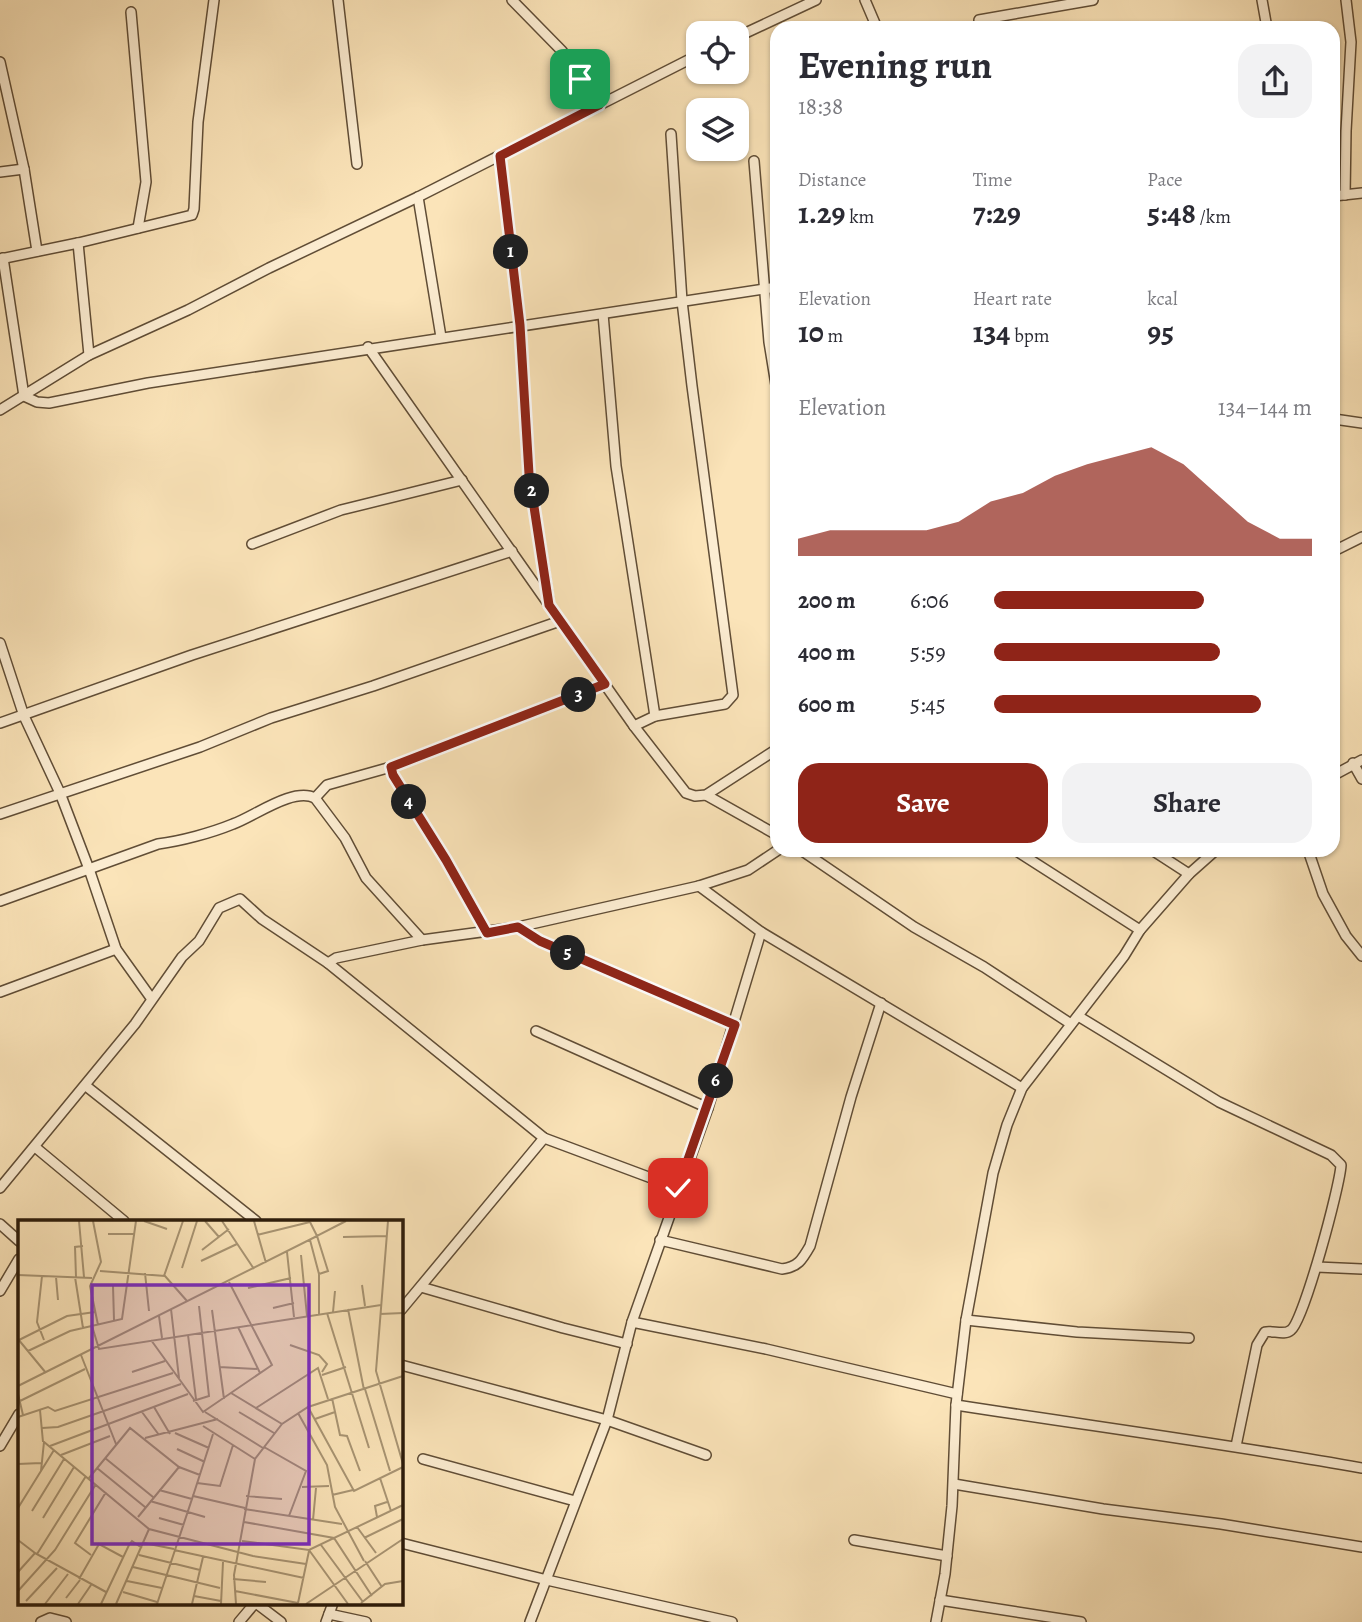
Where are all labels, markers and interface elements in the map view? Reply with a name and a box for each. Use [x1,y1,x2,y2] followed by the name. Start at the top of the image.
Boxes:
[686,21,749,161] map controls
[686,21,749,84] button: locate
[798,39,992,91] text: Evening run
[1238,44,1312,118] button: share
[550,49,610,109] pin
[561,60,599,98] icon: arrive
[798,91,843,122] text: 18:38
[686,98,749,161] button: layers
[798,167,866,193] text: Distance
[973,167,1012,193] text: Time
[1147,167,1183,193] text: Pace
[798,193,845,233] text: 1.29
[973,193,1021,233] text: 7:29
[1147,193,1196,233] text: 5:48
[845,204,874,230] text: km
[1196,204,1231,230] text: /km
[494,234,528,270] pin: 1
[507,238,514,264] text: 1
[798,286,871,312] text: Elevation
[973,286,1052,312] text: Heart rate
[1147,286,1178,312] text: kcal
[798,312,824,352] text: 10
[973,312,1010,352] text: 134
[1147,312,1174,352] text: 95
[824,323,843,349] text: m
[1010,323,1050,349] text: bpm
[798,392,886,423] text: Elevation
[1218,392,1312,423] text: 134–144 m
[514,474,550,508] pin: 2
[527,477,536,503] text: 2
[798,585,856,616] text: 200 m
[910,585,949,616] text: 6:06
[798,637,855,668] text: 400 m
[910,637,946,668] text: 5:59
[562,678,596,712] pin: 3
[574,681,583,707] text: 3
[798,689,855,720] text: 600 m
[910,689,946,720] text: 5:45
[798,763,1048,843] button: Save
[1062,763,1312,843] button: Share
[392,784,426,820] pin: 4
[404,788,413,814] text: 4
[550,936,586,970] pin: 5
[563,939,572,965] text: 5
[698,1064,734,1098] pin: 6
[711,1067,720,1093] text: 6
[648,1158,708,1218] pin
[659,1169,697,1207] icon: check
[18,1220,402,1604] inset map

